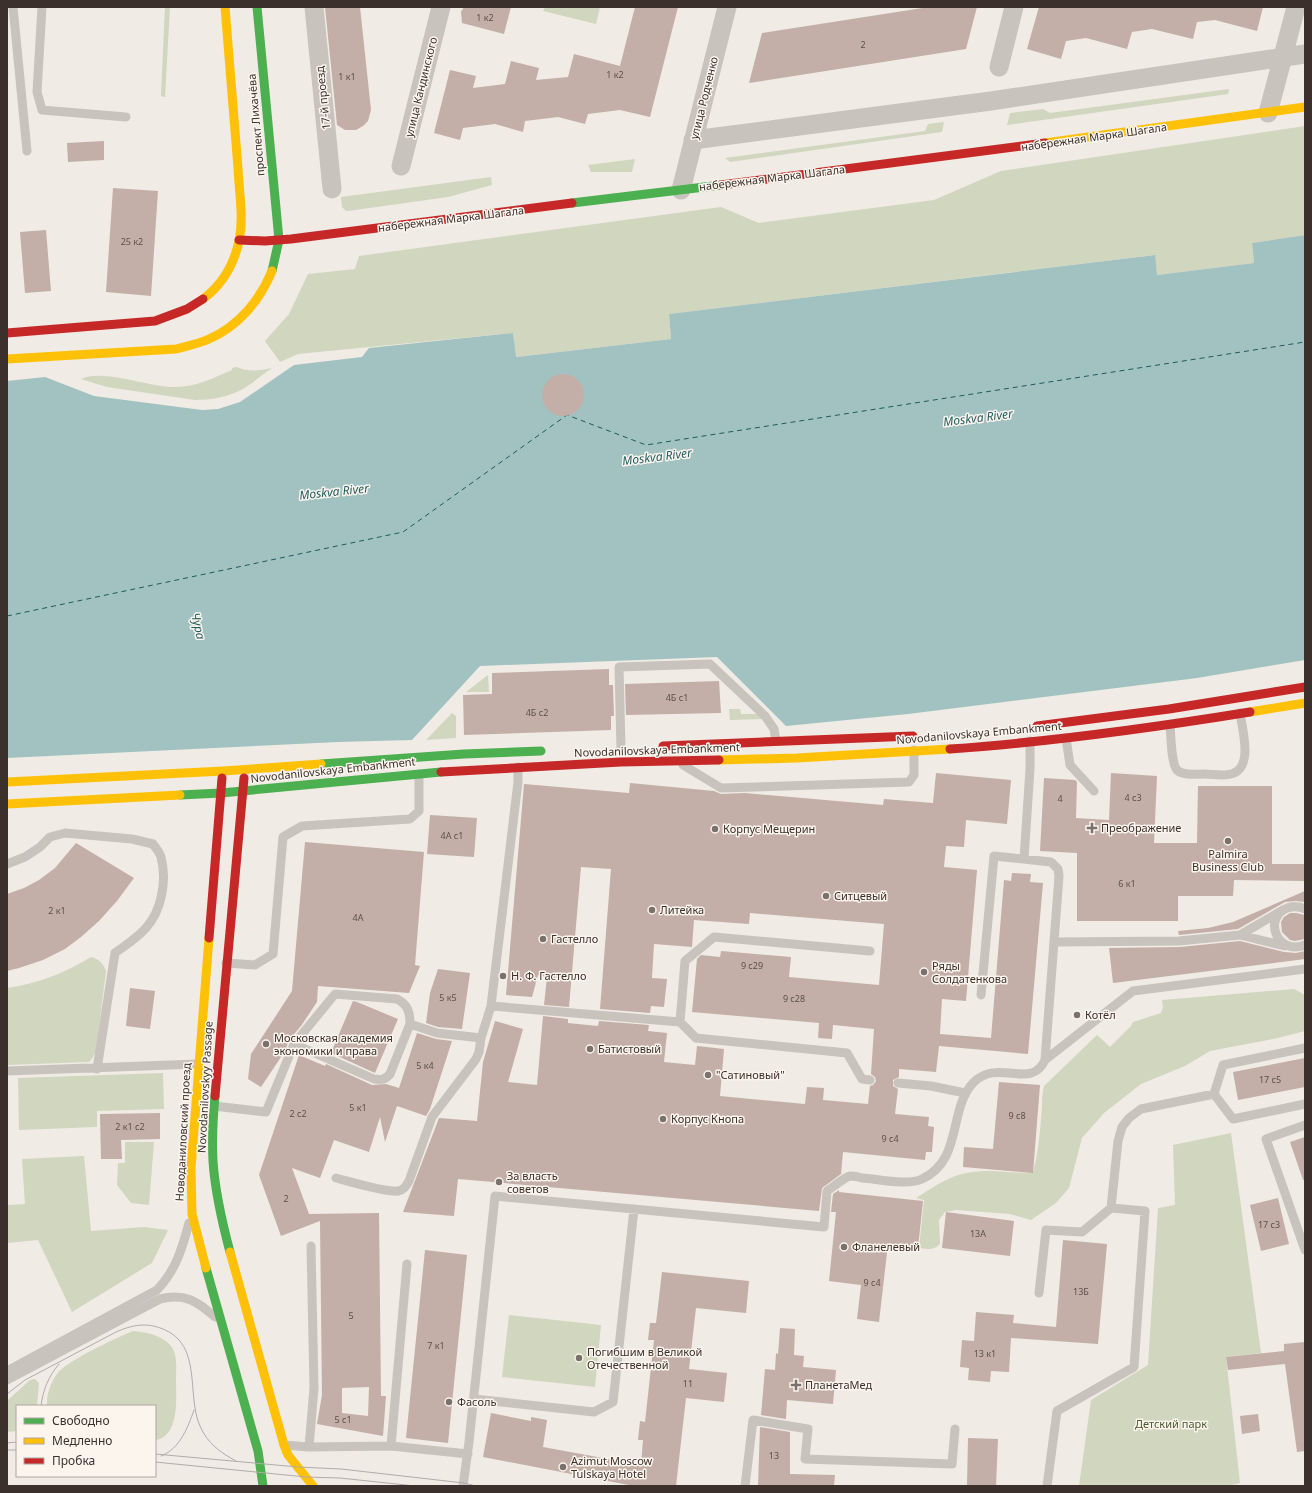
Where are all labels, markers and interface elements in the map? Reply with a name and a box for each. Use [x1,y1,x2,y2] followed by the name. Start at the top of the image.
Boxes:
[476,11,494,24] house number: 1 к2
[401,35,440,139] street label: улица Кандинского
[860,38,866,51] house number: 2
[686,55,721,141] street label: улица Родченко
[312,65,333,131] street label: 17-й проезд
[606,68,624,81] house number: 1 к2
[338,70,356,83] house number: 1 к1
[244,73,267,177] street label: проспект Лихачёва
[1020,119,1168,154] street label: набережная Марка Шагала
[698,161,846,194] street label: набережная Марка Шагала
[377,202,525,235] street label: набережная Марка Шагала
[121,235,143,248] house number: 25 к2
[942,405,1015,430] water label: Moskva River
[621,444,694,469] water label: Moskva River
[298,479,371,504] water label: Moskva River
[187,611,210,641] water label: Чура
[666,691,688,704] house number: 4Б с1
[526,706,548,719] house number: 4Б с2
[896,718,1062,747] street label: Novodanilovskaya Embankment
[574,739,740,760] street label: Novodanilovskaya Embankment
[250,753,416,786] street label: Novodanilovskaya Embankment
[1124,791,1142,804] house number: 4 с3
[1057,792,1063,805] house number: 4
[1101,820,1181,835] place label: Преображение
[723,821,815,836] place label: Корпус Мещерин
[1086,822,1098,834] marker: Преображение
[710,824,720,834] marker: Корпус Мещерин
[441,829,463,842] house number: 4А с1
[1223,836,1233,846] marker: Palmira Business Club
[1192,846,1264,874] place label: Palmira Business Club
[1118,877,1136,890] house number: 6 к1
[834,888,887,903] place label: Ситцевый
[821,891,831,901] marker: Ситцевый
[660,902,704,917] place label: Литейка
[48,904,66,917] house number: 2 к1
[647,905,657,915] marker: Литейка
[353,911,364,924] house number: 4А
[551,931,598,946] place label: Гастелло
[538,934,548,944] marker: Гастелло
[932,958,1007,986] place label: Ряды Солдатенкова
[741,959,763,972] house number: 9 с29
[919,967,929,977] marker: Ряды Солдатенкова
[511,968,587,983] place label: Н. Ф. Гастелло
[498,971,508,981] marker: Н. Ф. Гастелло
[439,991,457,1004] house number: 5 к5
[783,992,805,1005] house number: 9 с28
[1085,1007,1116,1022] place label: Котёл
[1072,1010,1082,1020] marker: Котёл
[194,1021,215,1153] street label: Novodanilovskyy Passage
[274,1030,393,1058] place label: Московская академия экономики и права
[261,1039,271,1049] marker: Московская академия экономики и права
[598,1041,661,1056] place label: Батистовый
[585,1044,595,1054] marker: Батистовый
[416,1059,434,1072] house number: 5 к4
[171,1062,194,1202] street label: Новоданиловский проезд
[716,1067,785,1082] place label: "Сатиновый"
[703,1070,713,1080] marker: "Сатиновый"
[1259,1073,1281,1086] house number: 17 с5
[349,1101,367,1114] house number: 5 к1
[289,1107,307,1120] house number: 2 с2
[1008,1109,1026,1122] house number: 9 с8
[671,1111,744,1126] place label: Корпус Кнопа
[658,1114,668,1124] marker: Корпус Кнопа
[115,1120,145,1133] house number: 2 к1 с2
[881,1132,899,1145] house number: 9 с4
[507,1168,558,1196] place label: За власть советов
[494,1177,504,1187] marker: За власть советов
[283,1192,289,1205] house number: 2
[1258,1218,1280,1231] house number: 17 с3
[970,1227,986,1240] house number: 13А
[852,1239,920,1254] place label: Фланелевый
[839,1242,849,1252] marker: Фланелевый
[863,1276,881,1289] house number: 9 с4
[1073,1285,1089,1298] house number: 13Б
[348,1309,354,1322] house number: 5
[427,1339,445,1352] house number: 7 к1
[587,1344,702,1372] place label: Погибшим в Великой Отечественной
[974,1347,996,1360] house number: 13 к1
[574,1353,584,1363] marker: Погибшим в Великой Отечественной
[683,1377,693,1390] house number: 11
[805,1377,872,1392] place label: ПланетаМед
[790,1379,802,1391] marker: ПланетаМед
[457,1394,496,1409] place label: Фасоль
[444,1397,454,1407] marker: Фасоль
[16,1405,156,1477] legend
[52,1412,110,1429] text: Свободно
[334,1413,352,1426] house number: 5 с1
[1135,1416,1207,1431] park label: Детский парк
[52,1432,112,1449] text: Медленно
[769,1449,779,1462] house number: 13
[52,1452,95,1469] text: Пробка
[571,1453,653,1481] place label: Azimut Moscow Tulskaya Hotel
[558,1462,568,1472] marker: Azimut Moscow Tulskaya Hotel

